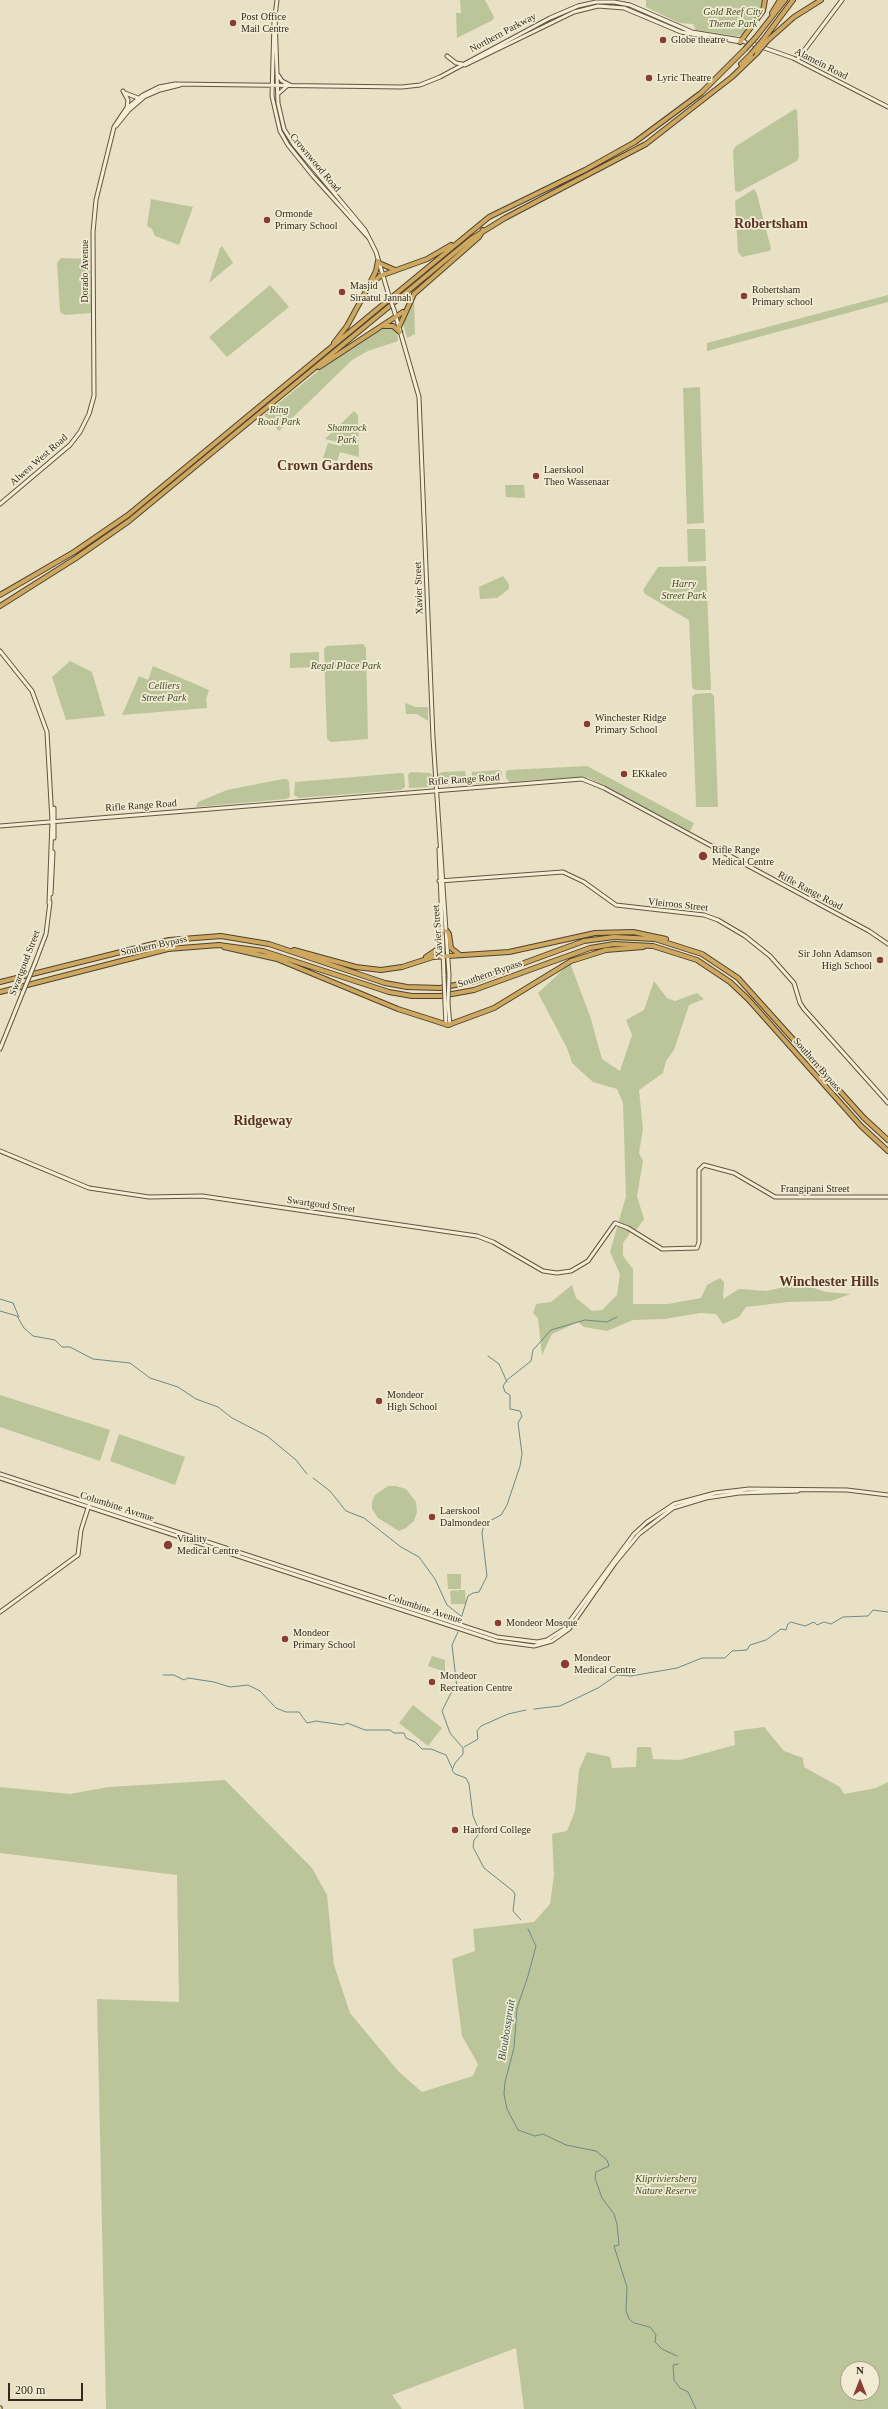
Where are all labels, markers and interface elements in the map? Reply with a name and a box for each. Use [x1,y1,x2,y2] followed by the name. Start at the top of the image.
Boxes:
[703,6,763,30] park label: Gold Reef City Theme Park
[468,10,538,56] street label: Northern Parkway
[241,11,289,34] place label: Post Office Mail Centre
[228,18,238,28] marker: Post Office Mail Centre
[671,34,725,46] place label: Globe theatre
[658,35,668,45] marker: Globe theatre
[792,45,850,83] street label: Alamein Road
[657,72,711,84] place label: Lyric Theatre
[644,73,654,83] marker: Lyric Theatre
[287,131,343,195] street label: Crownwood Road
[275,208,337,232] place label: Ormonde Primary School
[262,215,272,225] marker: Ormonde Primary School
[734,216,808,232] district label: Robertsham
[79,240,91,302] street label: Dorado Avenue
[350,280,411,304] place label: Masjid Siraatul Jannah
[752,284,813,308] place label: Robertsham Primary school
[337,287,347,297] marker: Masjid Siraatul Jannah
[739,291,749,301] marker: Robertsham Primary school
[257,404,301,428] park label: Ring Road Park
[327,422,367,446] park label: Shamrock Park
[8,432,70,488] street label: Alwen West Road
[277,458,373,474] district label: Crown Gardens
[544,464,610,488] place label: Laerskool Theo Wassenaar
[531,471,541,481] marker: Laerskool Theo Wassenaar
[412,561,426,615] street label: Xavier Street
[662,578,706,602] park label: Harry Street Park
[311,660,381,672] park label: Regal Place Park
[142,680,186,704] park label: Celliers Street Park
[595,712,667,736] place label: Winchester Ridge Primary School
[582,719,592,729] marker: Winchester Ridge Primary School
[632,768,667,780] place label: EKkaleo
[619,769,629,779] marker: EKkaleo
[428,772,500,788] street label: Rifle Range Road
[105,798,177,814] street label: Rifle Range Road
[712,844,774,868] place label: Rifle Range Medical Centre
[697,850,709,862] marker: Rifle Range Medical Centre
[776,869,844,913] street label: Rifle Range Road
[647,896,709,914] street label: Vleiroos Street
[430,904,446,958] street label: Xavier Street
[7,929,43,997] street label: Swartgoud Street
[120,933,188,959] street label: Southern Bypass
[798,948,872,972] place label: Sir John Adamson High School
[875,955,885,965] marker: Sir John Adamson High School
[456,957,524,991] street label: Southern Bypass
[790,1036,844,1094] street label: Southern Bypass
[233,1113,293,1129] district label: Ridgeway
[780,1183,850,1195] street label: Frangipani Street
[286,1194,356,1216] street label: Swartgoud Street
[779,1274,879,1290] district label: Winchester Hills
[387,1389,437,1412] place label: Mondeor High School
[374,1396,384,1406] marker: Mondeor High School
[78,1489,156,1525] street label: Columbine Avenue
[440,1505,490,1528] place label: Laerskool Dalmondeor
[427,1512,437,1522] marker: Laerskool Dalmondeor
[177,1533,239,1556] place label: Vitality Medical Centre
[162,1539,174,1551] marker: Vitality Medical Centre
[386,1591,464,1627] street label: Columbine Avenue
[506,1617,577,1629] place label: Mondeor Mosque
[493,1618,503,1628] marker: Mondeor Mosque
[293,1627,355,1650] place label: Mondeor Primary School
[280,1634,290,1644] marker: Mondeor Primary School
[574,1652,636,1676] place label: Mondeor Medical Centre
[559,1658,571,1670] marker: Mondeor Medical Centre
[440,1670,512,1694] place label: Mondeor Recreation Centre
[427,1677,437,1687] marker: Mondeor Recreation Centre
[463,1824,531,1836] place label: Hartford College
[450,1825,460,1835] marker: Hartford College
[496,1998,518,2062] water label: Bloubosspruit
[635,2173,697,2196] park label: Klipriviersberg Nature Reserve
[840,2361,880,2401] north arrow
[856,2364,864,2376] text: N
[10,2375,85,2401] scale bar
[15,2383,45,2397] text: 200 m

